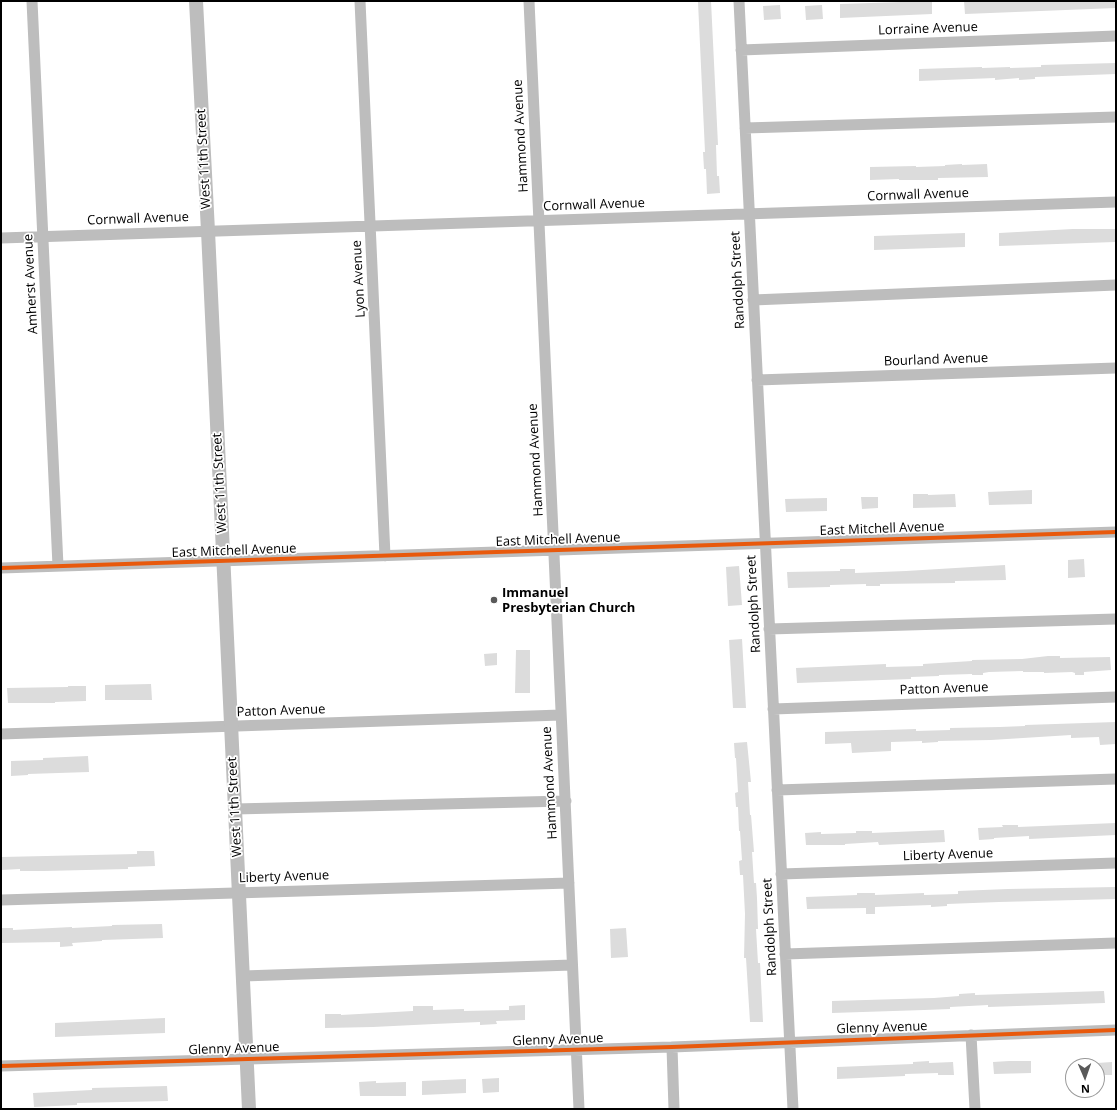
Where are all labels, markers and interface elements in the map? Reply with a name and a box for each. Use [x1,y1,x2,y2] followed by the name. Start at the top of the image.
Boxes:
[878,19,978,39] street label: Lorraine Avenue
[510,79,532,193] street label: Hammond Avenue
[194,108,214,210] street label: West 11th Street
[867,185,969,205] street label: Cornwall Avenue
[543,195,645,215] street label: Cornwall Avenue
[87,209,189,229] street label: Cornwall Avenue
[728,231,748,329] street label: Randolph Street
[21,234,41,334] street label: Amherst Avenue
[349,240,369,318] street label: Lyon Avenue
[883,350,989,370] street label: Bourland Avenue
[525,403,547,517] street label: Hammond Avenue
[210,432,230,534] street label: West 11th Street
[819,519,945,539] street label: East Mitchell Avenue
[495,530,621,550] street label: East Mitchell Avenue
[171,541,297,561] street label: East Mitchell Avenue
[744,555,764,653] street label: Randolph Street
[502,585,635,616] place label: Immanuel Presbyterian Church
[489,595,499,605] marker: Immanuel Presbyterian Church
[899,680,989,698] street label: Patton Avenue
[236,702,326,720] street label: Patton Avenue
[539,726,561,840] street label: Hammond Avenue
[225,756,245,858] street label: West 11th Street
[903,846,993,864] street label: Liberty Avenue
[239,868,329,886] street label: Liberty Avenue
[760,878,780,976] street label: Randolph Street
[836,1019,928,1037] street label: Glenny Avenue
[512,1031,604,1049] street label: Glenny Avenue
[188,1040,280,1058] street label: Glenny Avenue
[1065,1058,1105,1098] north arrow
[1081,1082,1090,1097] text: N

